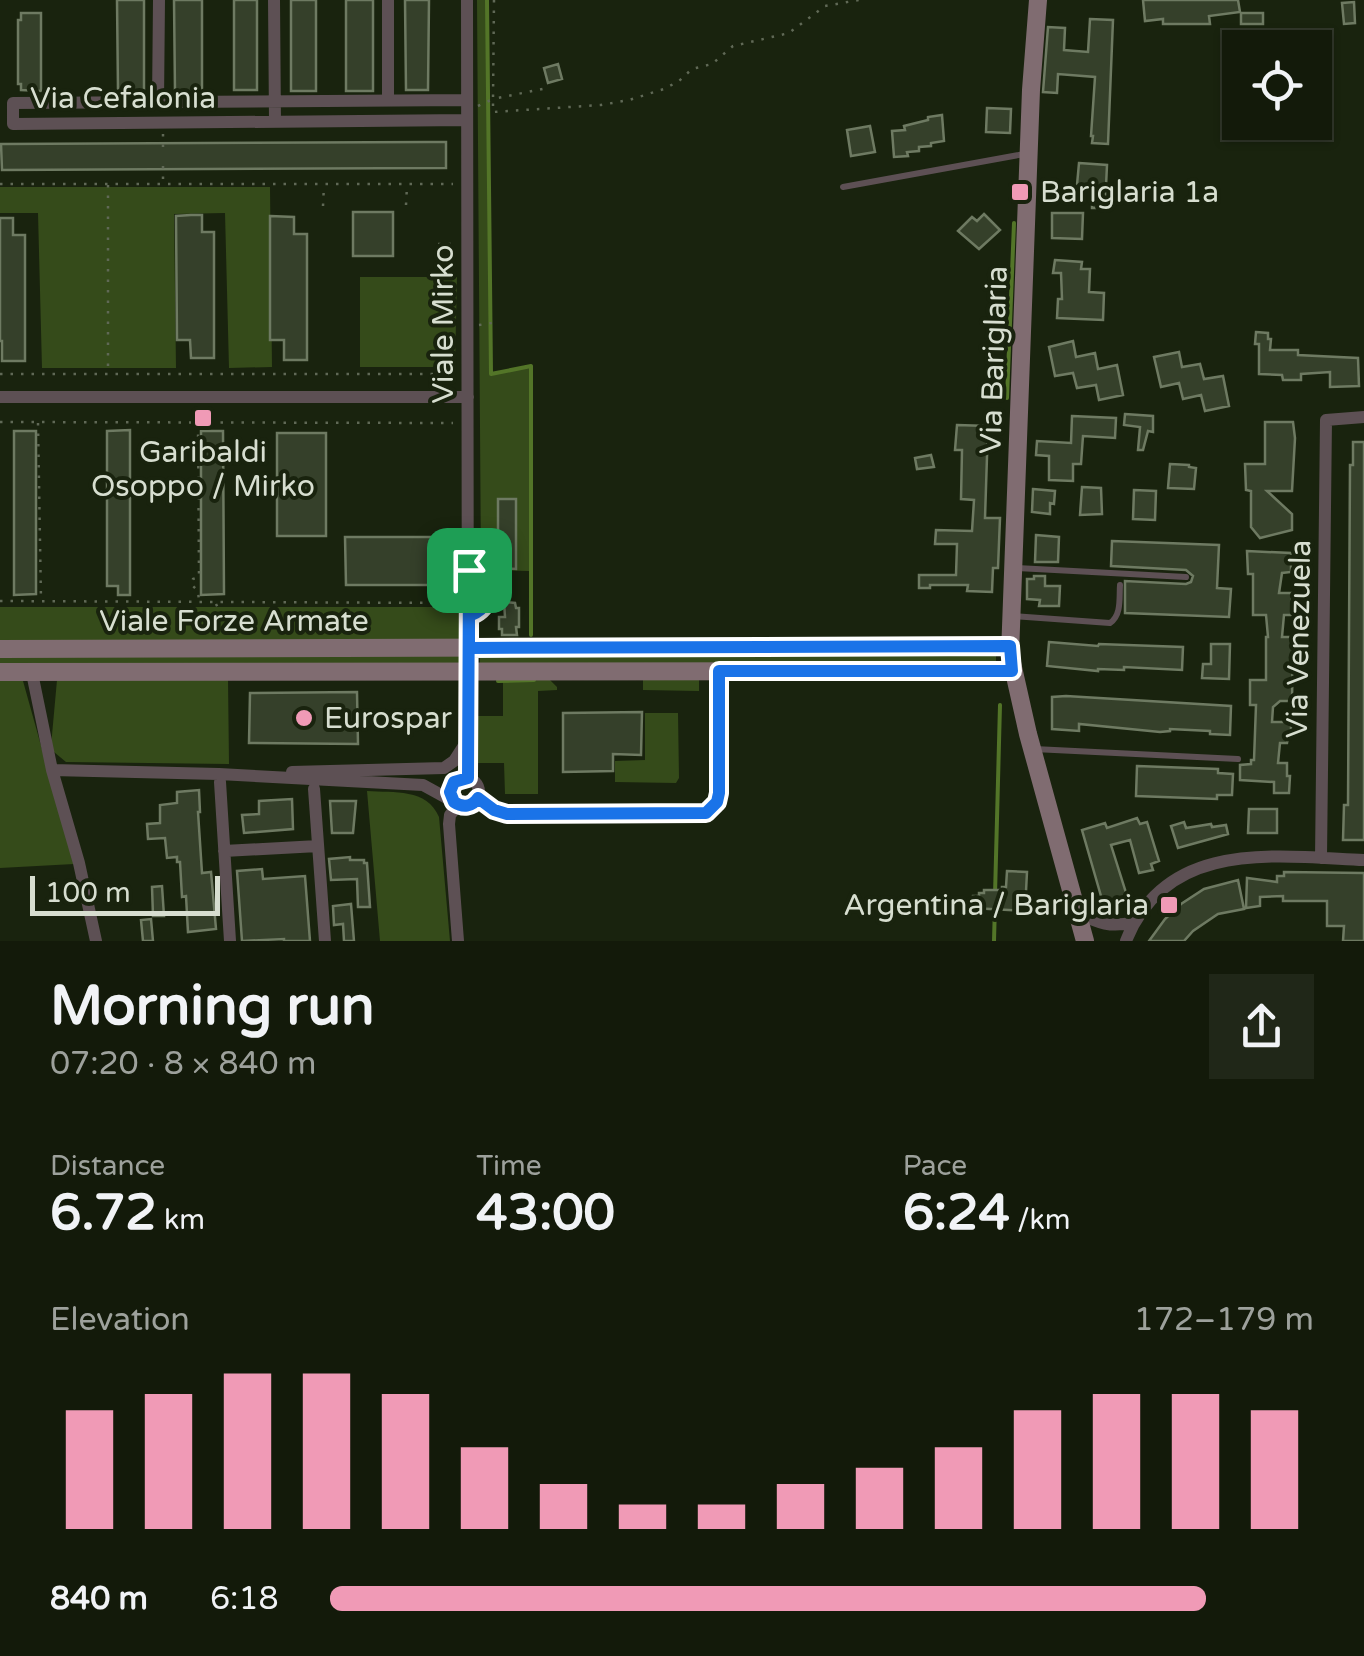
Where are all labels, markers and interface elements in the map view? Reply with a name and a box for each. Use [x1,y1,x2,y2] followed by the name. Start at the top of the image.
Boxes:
[1222,30,1332,140] map controls
[1222,30,1332,140] button: locate
[30,80,216,117] street label: Via Cefalonia
[1040,174,1219,211] place label: Bariglaria 1a
[1009,181,1031,203] marker: Bariglaria 1a
[425,244,462,404] street label: Viale Mirko
[972,265,1016,455] street label: Via Bariglaria
[192,407,214,429] marker: Garibaldi Osoppo / Mirko
[91,434,315,505] place label: Garibaldi Osoppo / Mirko
[427,528,512,613] pin
[1279,539,1319,739] street label: Via Venezuela
[442,543,497,598] icon: arrive
[99,603,369,640] street label: Viale Forze Armate
[324,700,452,737] place label: Eurospar
[293,707,315,729] marker: Eurospar
[30,871,220,916] scale bar
[45,876,131,910] text: 100 m
[843,887,1149,924] place label: Argentina / Bariglaria
[1158,894,1180,916] marker: Argentina / Bariglaria
[50,974,375,1040] text: Morning run
[1209,974,1314,1079] button: share
[50,1045,316,1083] text: 07:20 · 8 × 840 m
[50,1149,165,1183] text: Distance
[476,1149,542,1183] text: Time
[903,1149,967,1183] text: Pace
[50,1183,157,1243] text: 6.72
[476,1183,615,1243] text: 43:00
[903,1183,1010,1243] text: 6:24
[157,1203,205,1237] text: km
[1010,1203,1071,1237] text: /km
[50,1301,190,1339] text: Elevation
[1134,1301,1314,1339] text: 172–179 m
[50,1580,148,1618] text: 840 m
[210,1580,279,1618] text: 6:18

